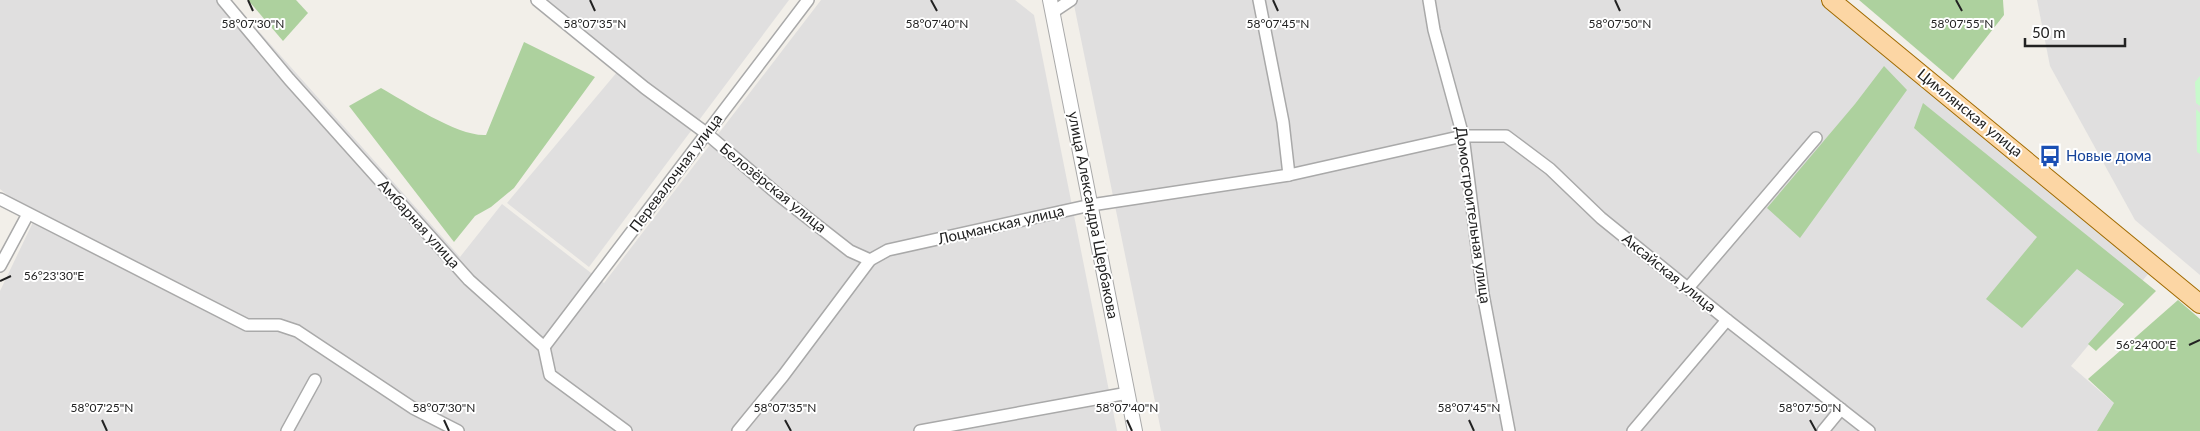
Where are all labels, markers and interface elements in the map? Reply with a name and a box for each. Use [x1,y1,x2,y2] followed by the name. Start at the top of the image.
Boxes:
[2025,15,2125,47] scale bar
[222,16,284,31] text: 58°07'30"N
[564,16,626,31] text: 58°07'35"N
[906,16,968,31] text: 58°07'40"N
[1247,16,1309,31] text: 58°07'45"N
[1589,16,1651,31] text: 58°07'50"N
[1931,16,1993,31] text: 58°07'55"N
[2032,23,2066,41] text: 50 m
[1914,64,2027,160] street label: Цимлянская улица
[625,110,725,235] street label: Перевалочная улица
[1065,110,1123,320] street label: улица Александра Щербакова
[1453,125,1495,304] street label: Домостроительная улица
[717,139,831,236] street label: Белозёрская улица
[2037,143,2063,169] bus stop icon: Новые дома
[2066,146,2151,164] place label: Новые дома
[375,175,464,271] street label: Амбарная улица
[935,201,1066,248] street label: Лоцманская улица
[1619,229,1720,316] street label: Аксайская улица
[24,268,84,283] text: 56°23'30"E
[2116,337,2176,352] text: 56°24'00"E
[71,400,133,415] text: 58°07'25"N
[413,400,475,415] text: 58°07'30"N
[754,400,816,415] text: 58°07'35"N
[1096,400,1158,415] text: 58°07'40"N
[1438,400,1500,415] text: 58°07'45"N
[1779,400,1841,415] text: 58°07'50"N

